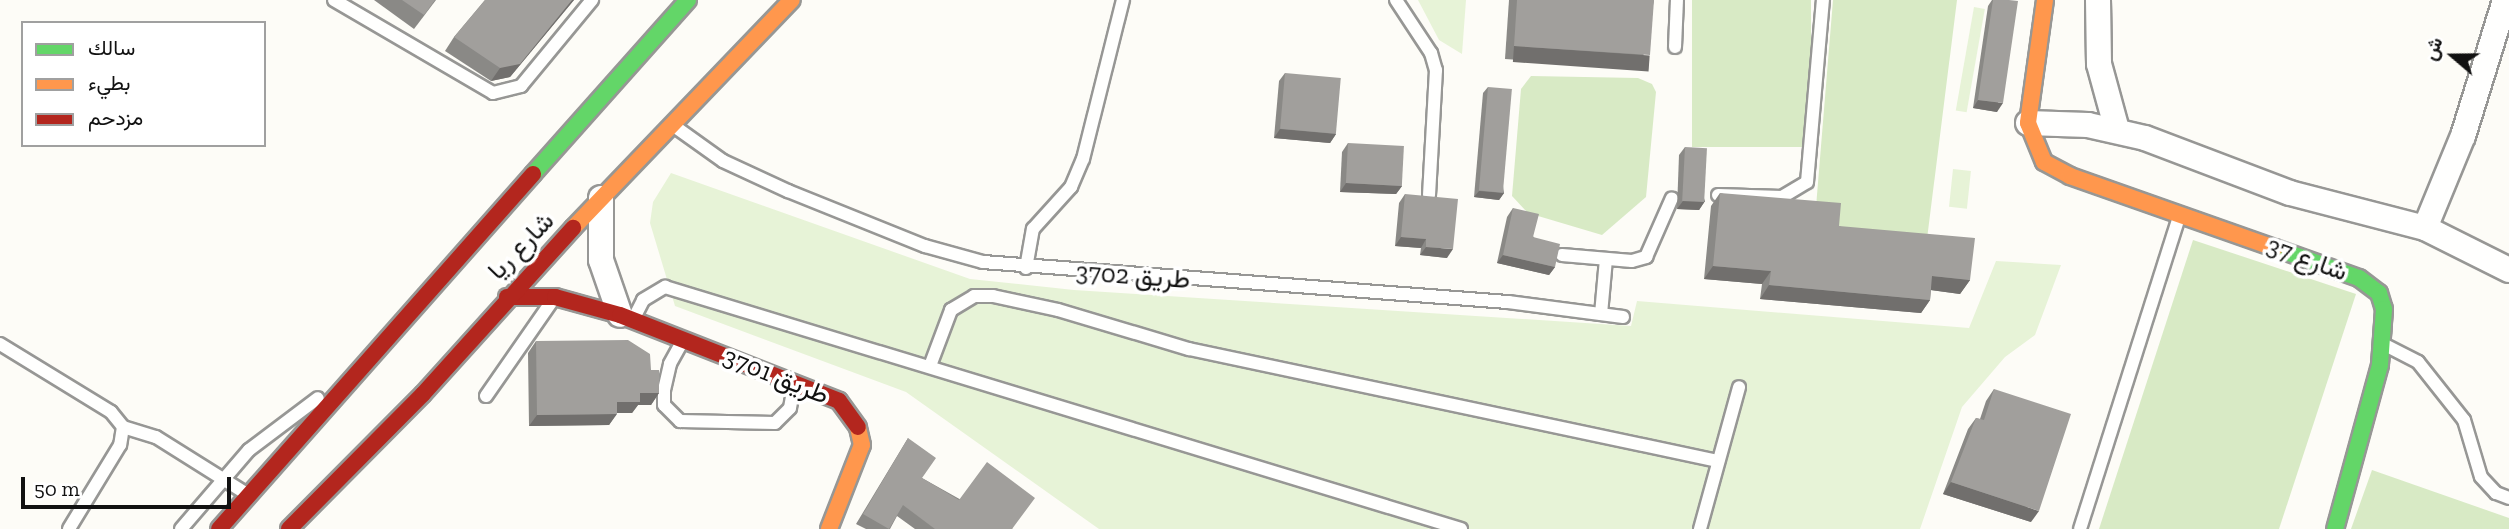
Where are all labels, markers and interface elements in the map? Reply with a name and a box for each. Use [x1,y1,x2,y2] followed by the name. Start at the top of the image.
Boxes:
[21,21,266,147] legend
[2418,21,2488,91] north arrow
[2418,34,2448,63] text: ش
[88,35,135,60] text: سالك
[88,70,131,95] text: بطيء
[88,105,143,130] text: مزدحم
[481,206,561,286] street label: شارع ريا
[2263,230,2351,288] street label: شارع 37
[1075,256,1191,296] street label: طريق 3702
[719,341,833,411] street label: طريق 3701
[24,462,234,506] scale bar
[34,476,80,501] text: 50 m

